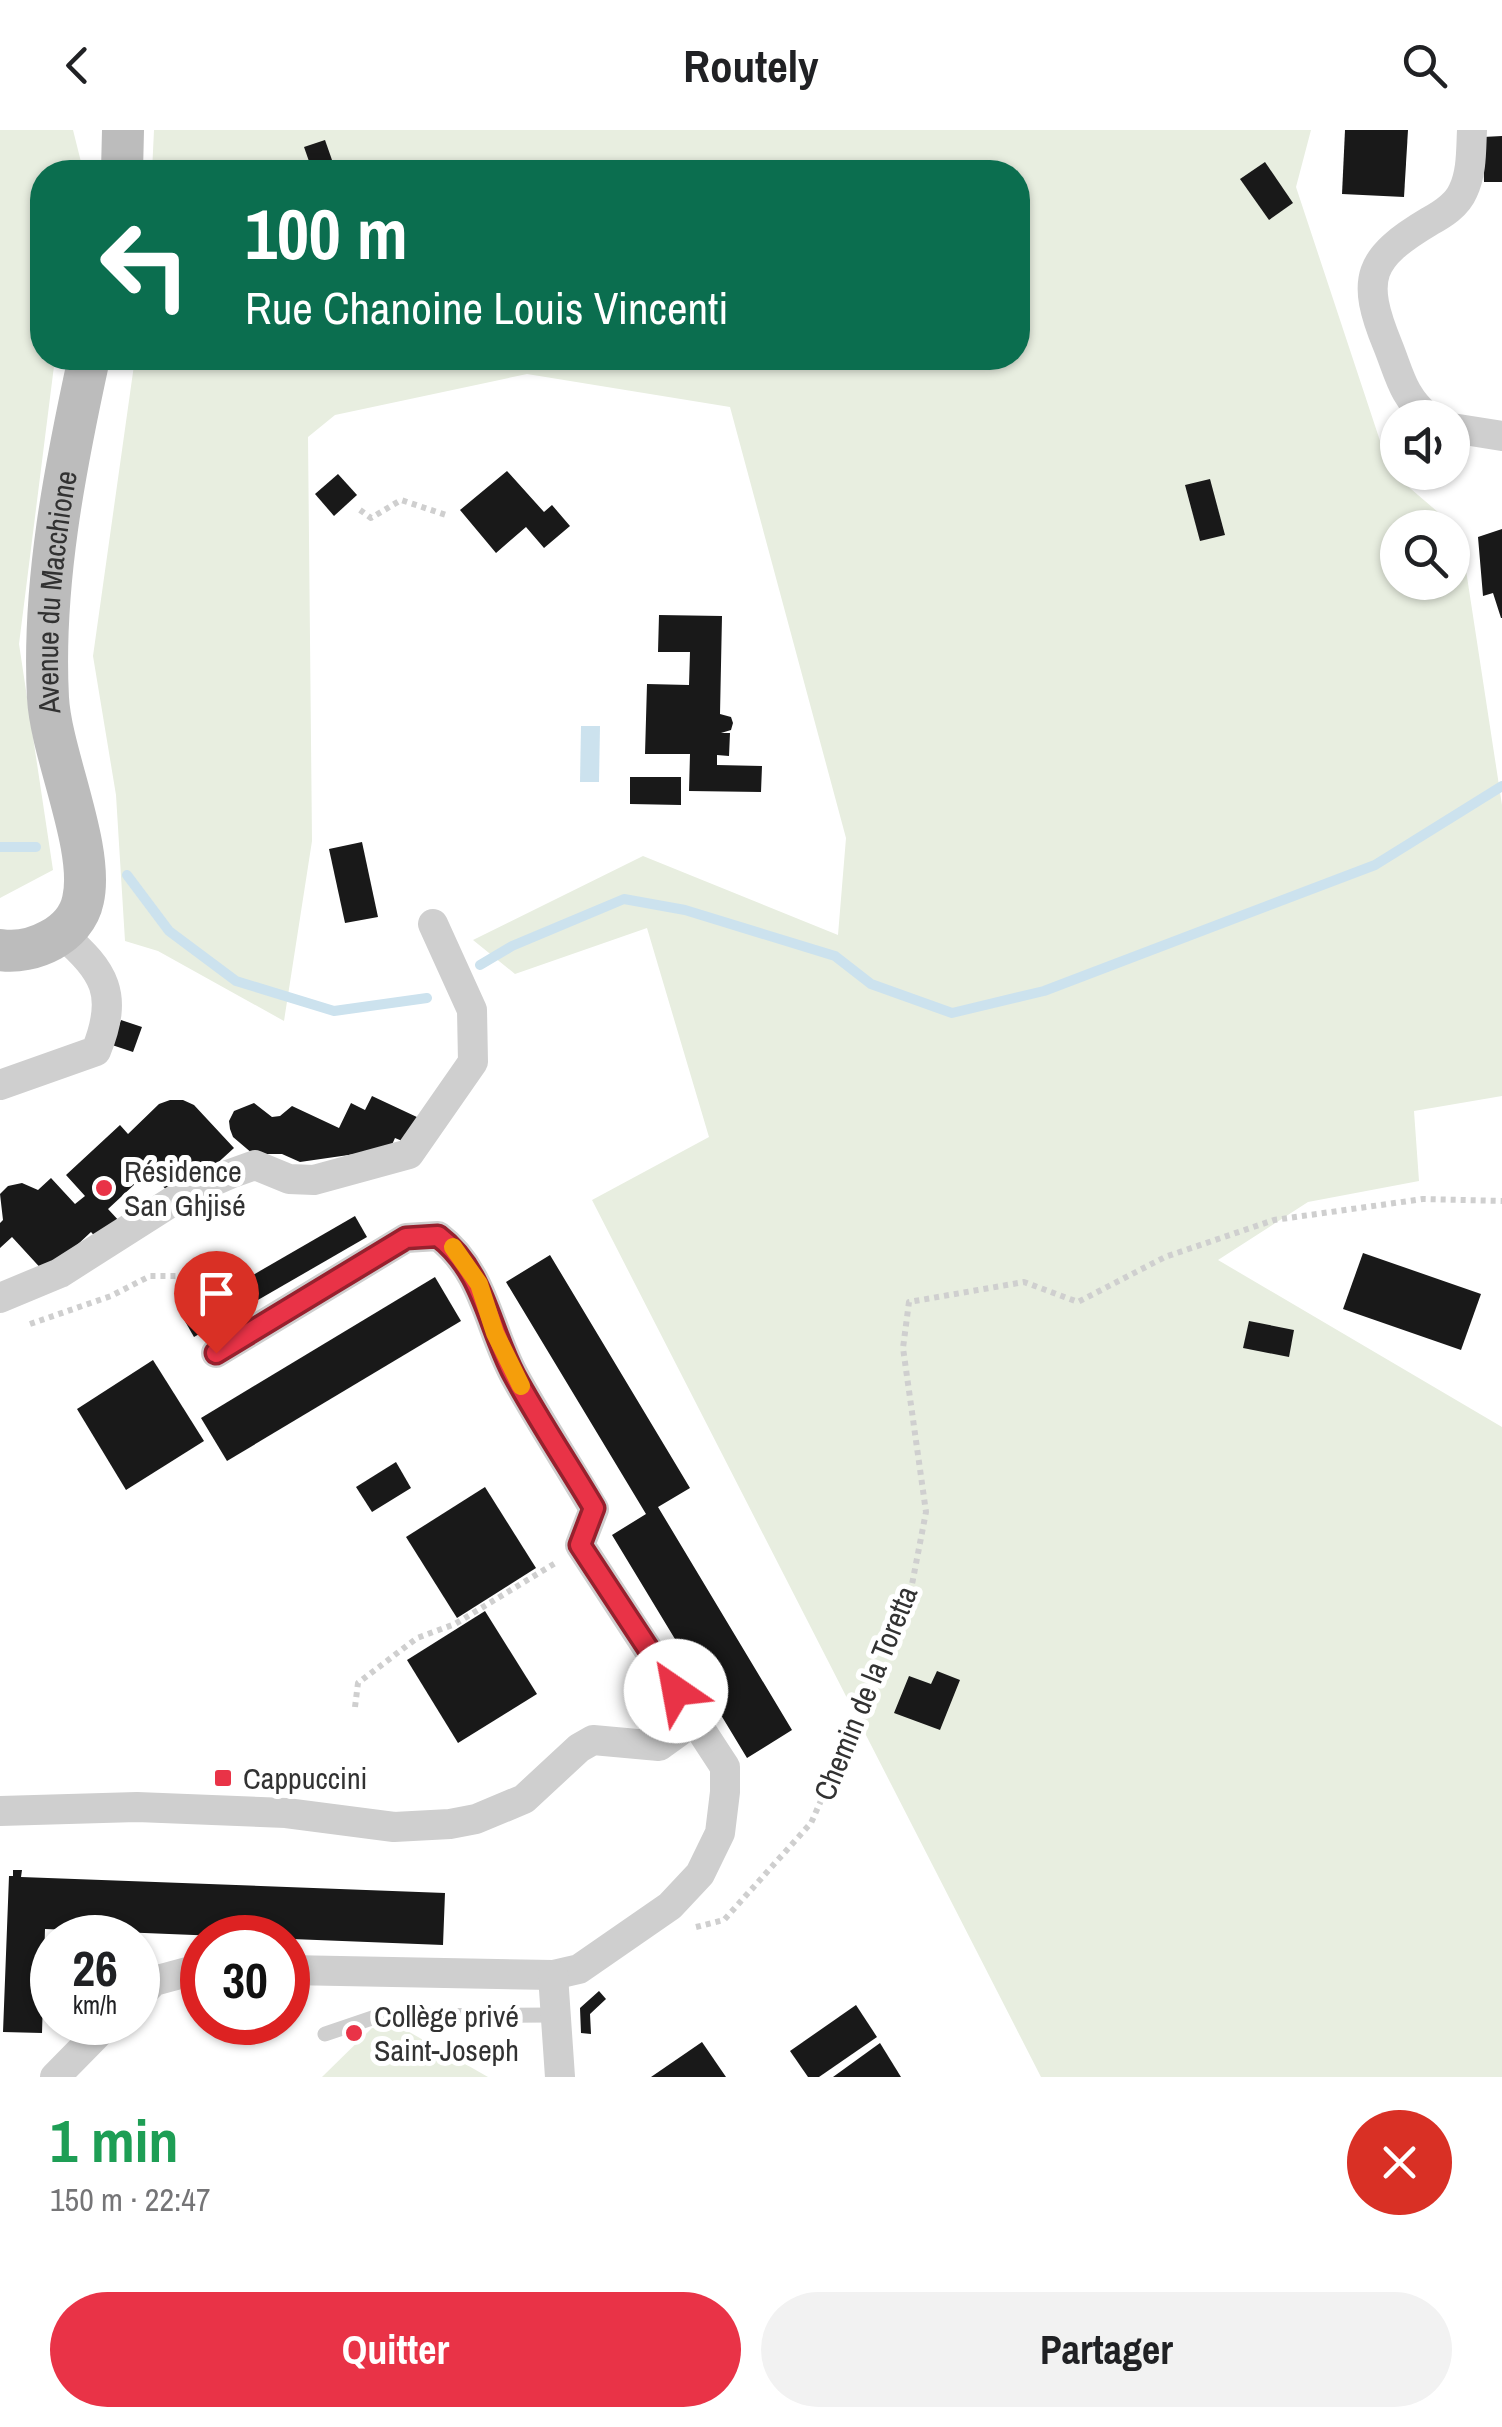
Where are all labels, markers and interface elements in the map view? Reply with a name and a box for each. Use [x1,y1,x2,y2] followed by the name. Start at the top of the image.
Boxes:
[683,35,819,96] text: Routely
[50,38,105,93] icon: back
[1397,38,1452,93] icon: search
[245,187,408,281] text: 100 m
[80,200,210,330] icon: left
[245,277,729,338] text: Rue Chanoine Louis Vincenti
[1380,400,1470,600] map controls
[1380,400,1470,490] button: sound
[27,467,86,717] street label: Avenue du Macchione
[1380,510,1470,600] button: search
[124,1151,246,1225] place label: Résidence San Ghjisé
[93,1177,115,1199] marker: Résidence San Ghjisé
[174,1251,259,1354] pin
[189,1266,244,1321] icon: arrive
[804,1580,926,1806] street label: Chemin de la Toretta
[624,1639,728,1743] position arrow
[243,1758,367,1798] place label: Cappuccini
[212,1767,234,1789] marker: Cappuccini
[180,1915,310,2045] speed limit sign: 30
[72,1934,118,2002] text: 26
[73,1988,117,2022] text: km/h
[374,1996,519,2070] place label: Collège privé Saint-Joseph
[343,2022,365,2044] marker: Collège privé Saint-Joseph
[50,2100,179,2181] text: 1 min
[1347,2110,1452,2215] button: close
[50,2178,210,2221] text: 150 m · 22:47
[50,2292,741,2407] button: Quitter
[761,2292,1452,2407] button: Partager

